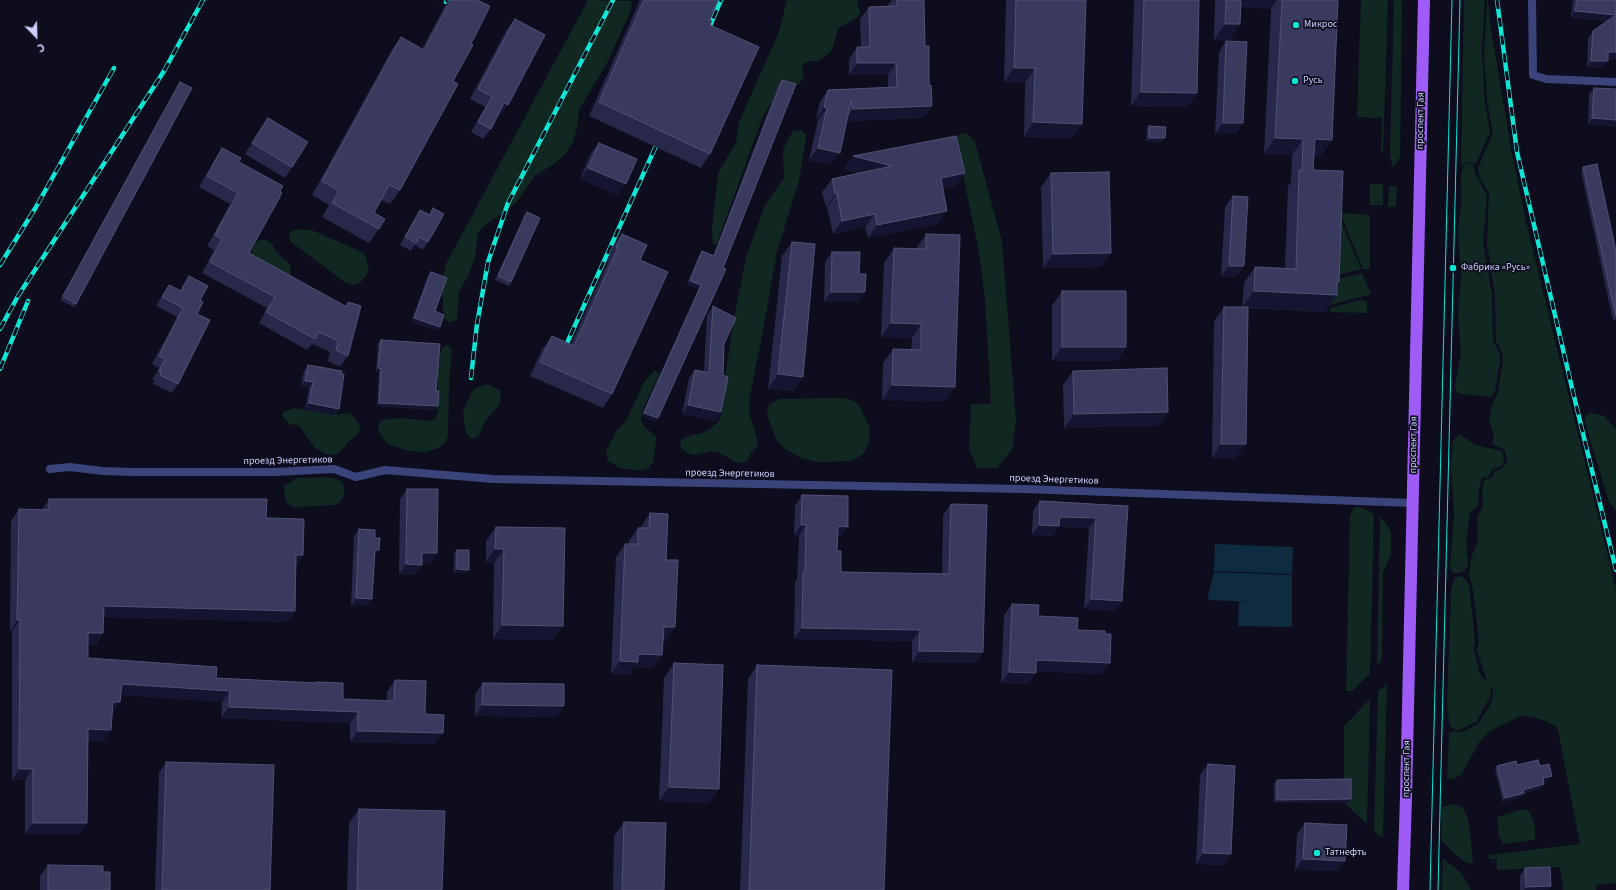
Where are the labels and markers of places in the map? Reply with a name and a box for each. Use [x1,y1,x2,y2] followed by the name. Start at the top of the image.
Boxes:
[1304,19,1337,31] place label: Микрос
[1291,20,1301,30] marker: Микрос
[1303,75,1323,87] place label: Русь
[1290,76,1300,86] marker: Русь
[1461,262,1530,274] place label: Фабрика «Русь»
[1448,263,1458,273] marker: Фабрика «Русь»
[1325,847,1366,859] place label: Татнефть
[1312,848,1322,858] marker: Татнефть

